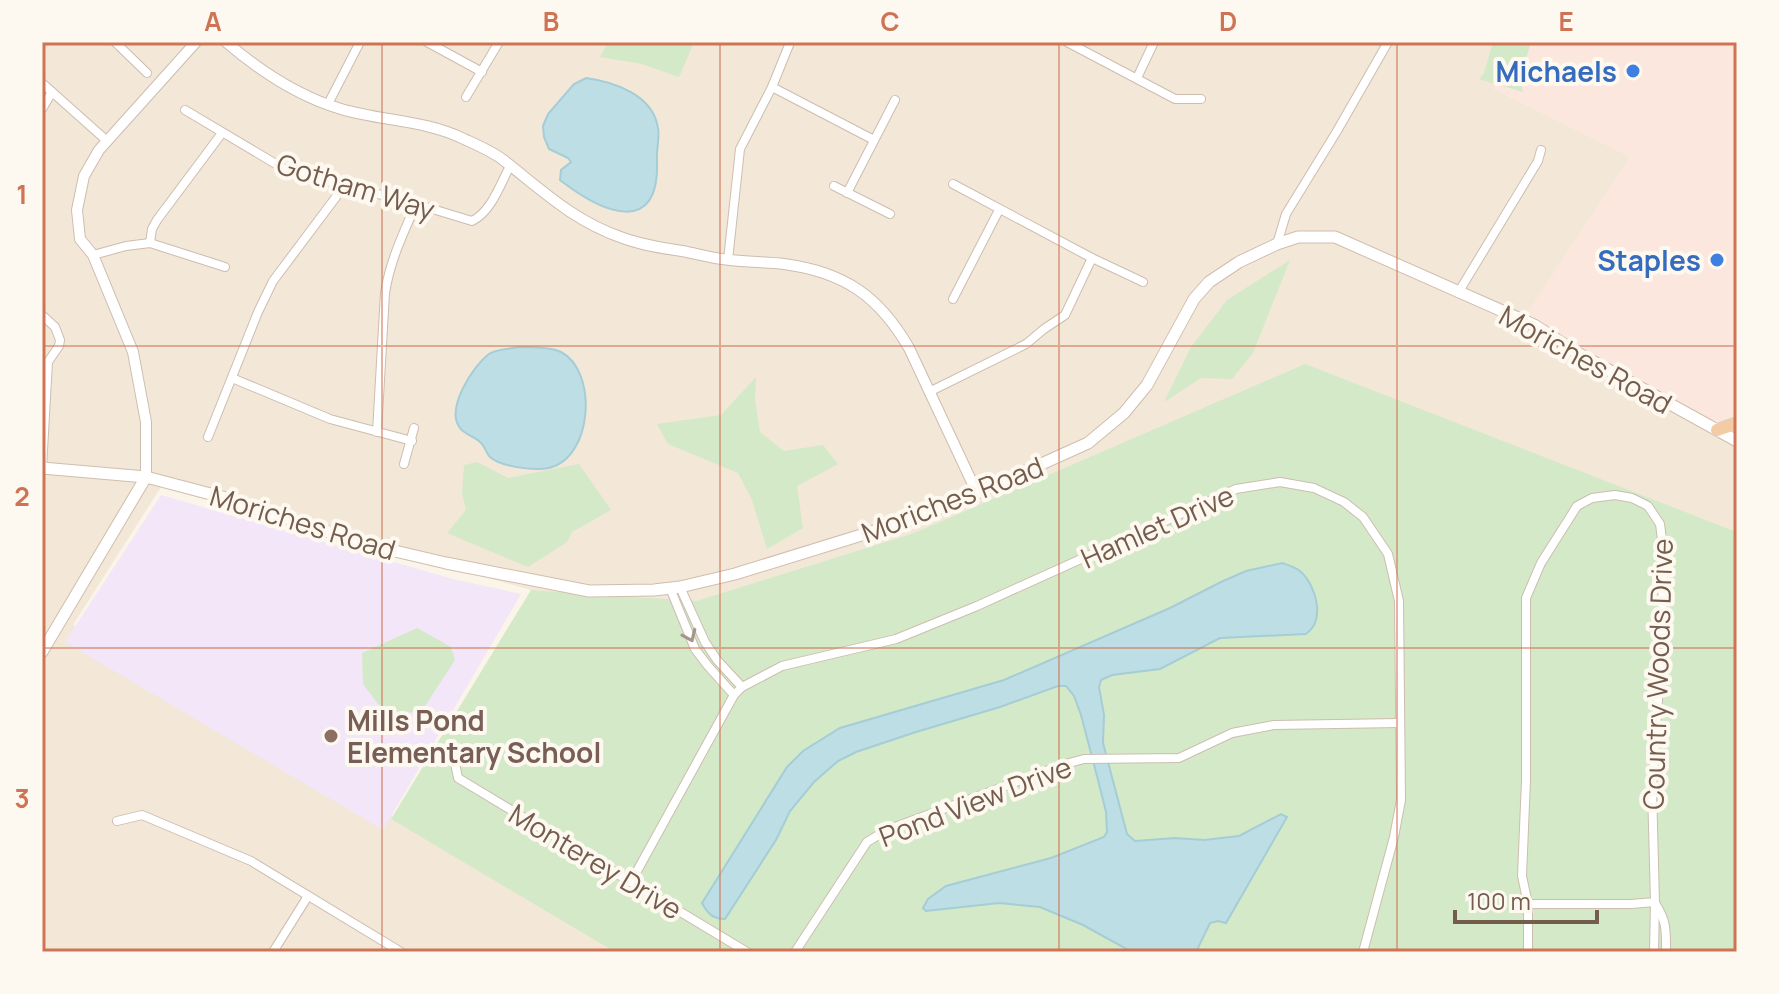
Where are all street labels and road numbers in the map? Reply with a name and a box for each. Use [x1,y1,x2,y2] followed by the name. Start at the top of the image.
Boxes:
[272,144,440,228] street label: Gotham Way
[1493,296,1679,422] street label: Moriches Road
[856,447,1048,551] street label: Moriches Road
[1075,475,1239,577] street label: Hamlet Drive
[206,476,400,568] street label: Moriches Road
[1633,538,1681,810] street label: Country Woods Drive
[873,747,1077,855] street label: Pond View Drive
[502,794,690,928] street label: Monterey Drive

